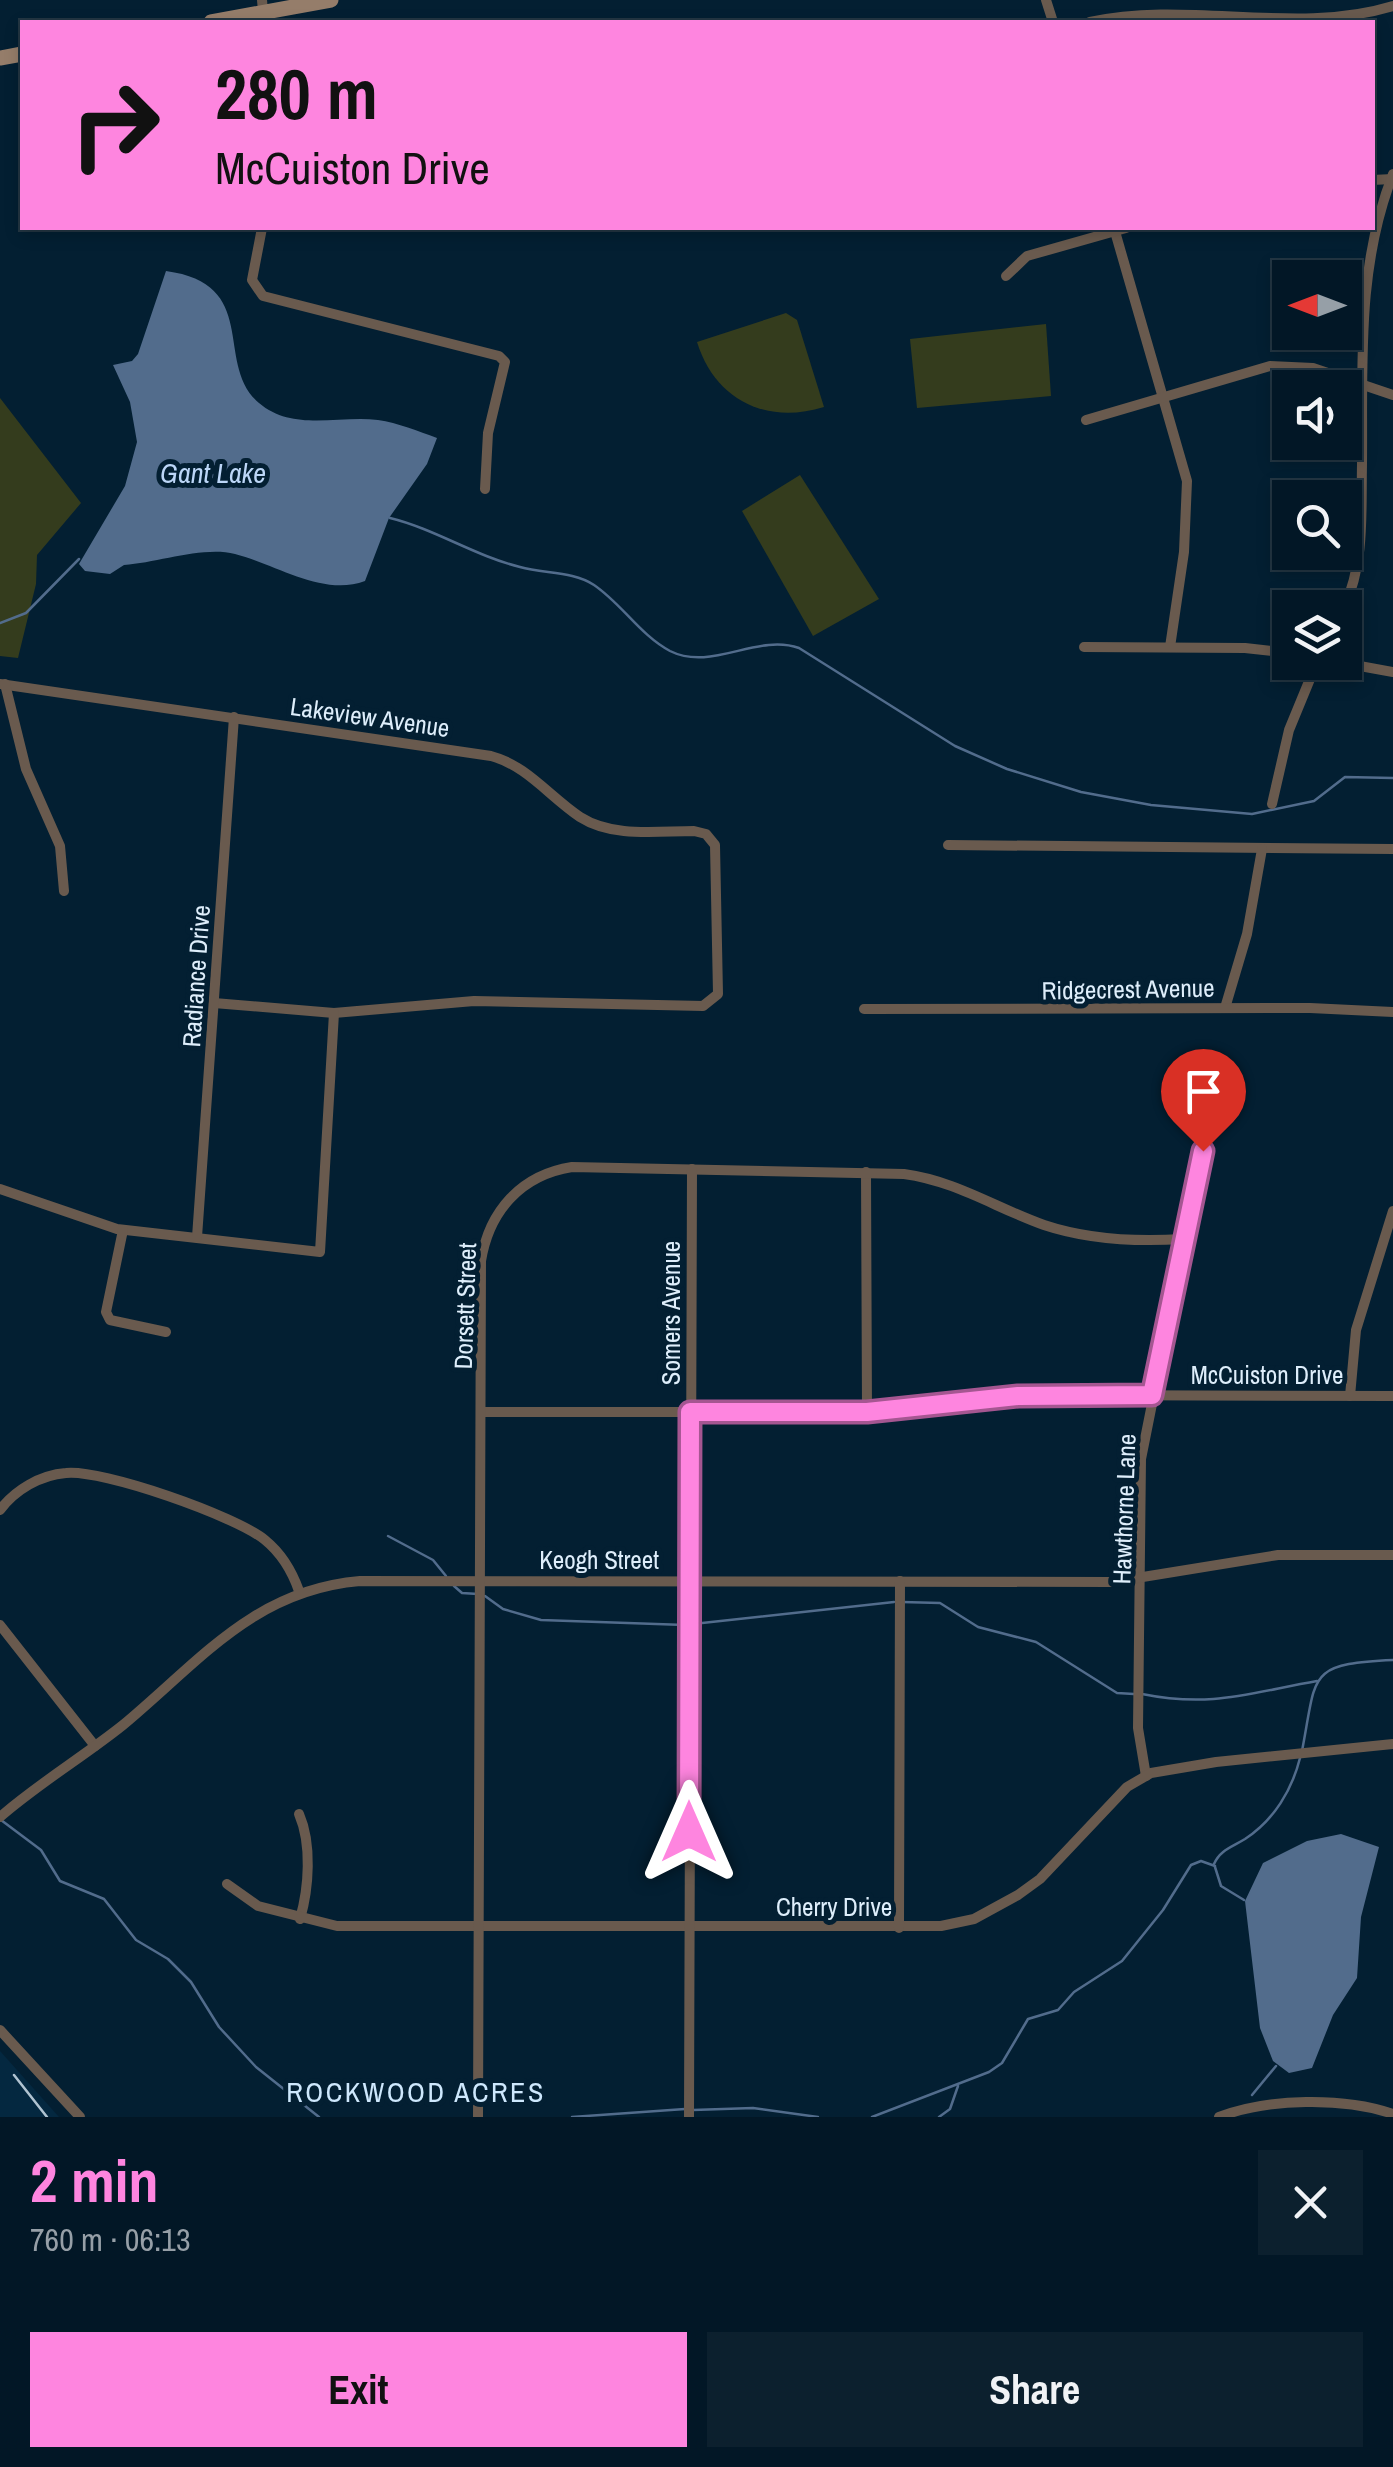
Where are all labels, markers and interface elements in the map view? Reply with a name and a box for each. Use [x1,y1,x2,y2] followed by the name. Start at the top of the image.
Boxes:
[215,47,378,141] text: 280 m
[50,60,180,190] icon: right
[215,137,490,198] text: McCuiston Drive
[1272,260,1362,350] north arrow
[1272,260,1362,680] map controls
[1272,370,1362,460] button: sound
[160,454,266,492] water label: Gant Lake
[1272,480,1362,570] button: search
[1272,590,1362,680] button: layers
[288,689,452,745] street label: Lakeview Avenue
[174,904,218,1048] street label: Radiance Drive
[1041,970,1215,1008] street label: Ridgecrest Avenue
[1161,1049,1246,1152] pin
[1176,1064,1231,1119] icon: arrive
[654,1241,688,1385] street label: Somers Avenue
[446,1242,484,1370] street label: Dorsett Street
[1191,1358,1343,1392] street label: McCuiston Drive
[1104,1433,1144,1585] street label: Hawthorne Lane
[539,1543,659,1577] street label: Keogh Street
[637,1780,741,1884] position arrow
[776,1890,892,1924] street label: Cherry Drive
[286,2073,546,2111] district label: ROCKWOOD ACRES
[30,2140,159,2221] text: 2 min
[1258,2150,1363,2255] button: close
[30,2218,190,2261] text: 760 m · 06:13
[30,2332,687,2447] button: Exit
[707,2332,1363,2447] button: Share

